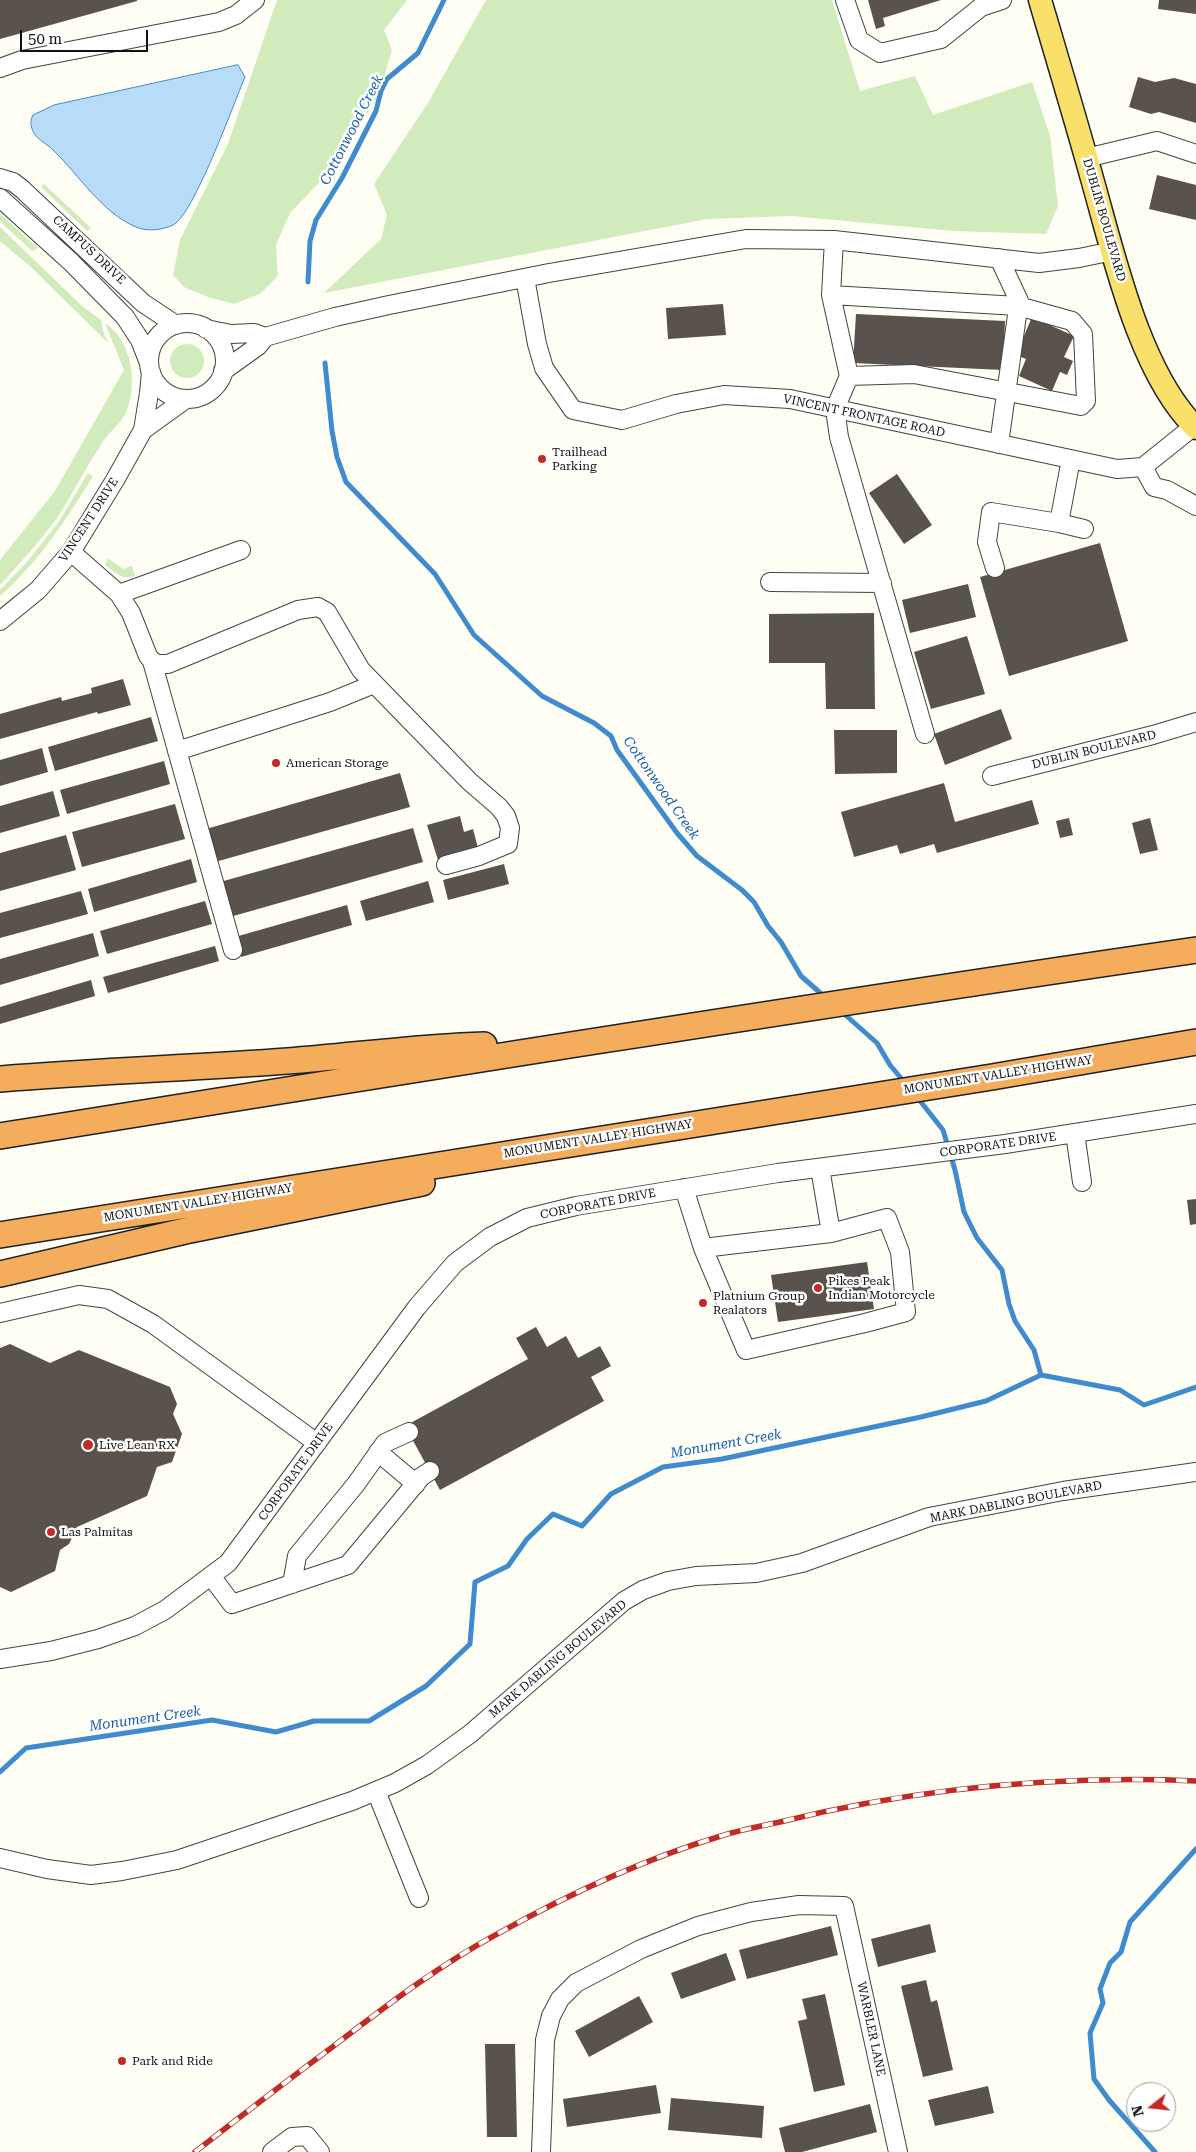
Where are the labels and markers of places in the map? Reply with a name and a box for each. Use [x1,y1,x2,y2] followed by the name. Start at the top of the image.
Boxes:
[552,445,607,473] place label: Trailhead Parking
[536,453,548,465] marker: Trailhead Parking
[286,756,388,770] place label: American Storage
[270,757,282,769] marker: American Storage
[828,1274,935,1302] place label: Pikes Peak Indian Motorcycle
[812,1282,824,1294] marker: Pikes Peak Indian Motorcycle
[713,1289,805,1317] place label: Platnium Group Realators
[697,1297,709,1309] marker: Platnium Group Realators
[81,1438,95,1452] marker: Live Lean RX
[99,1438,175,1452] place label: Live Lean RX
[61,1525,133,1539] place label: Las Palmitas
[45,1526,57,1538] marker: Las Palmitas
[132,2054,213,2068] place label: Park and Ride
[116,2055,128,2067] marker: Park and Ride

